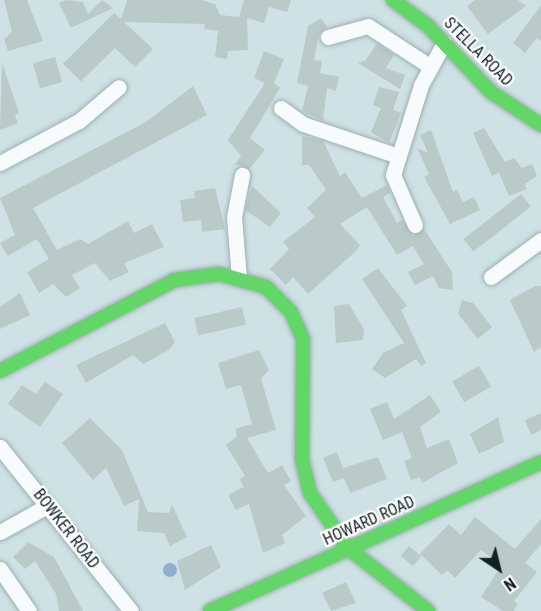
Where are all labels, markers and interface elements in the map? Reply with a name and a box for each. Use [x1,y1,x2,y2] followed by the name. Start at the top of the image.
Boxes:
[440,14,516,90] street label: STELLA ROAD
[29,485,103,573] street label: BOWKER ROAD
[320,492,418,550] street label: HOWARD ROAD
[469,539,529,599] north arrow
[500,574,519,595] text: N

